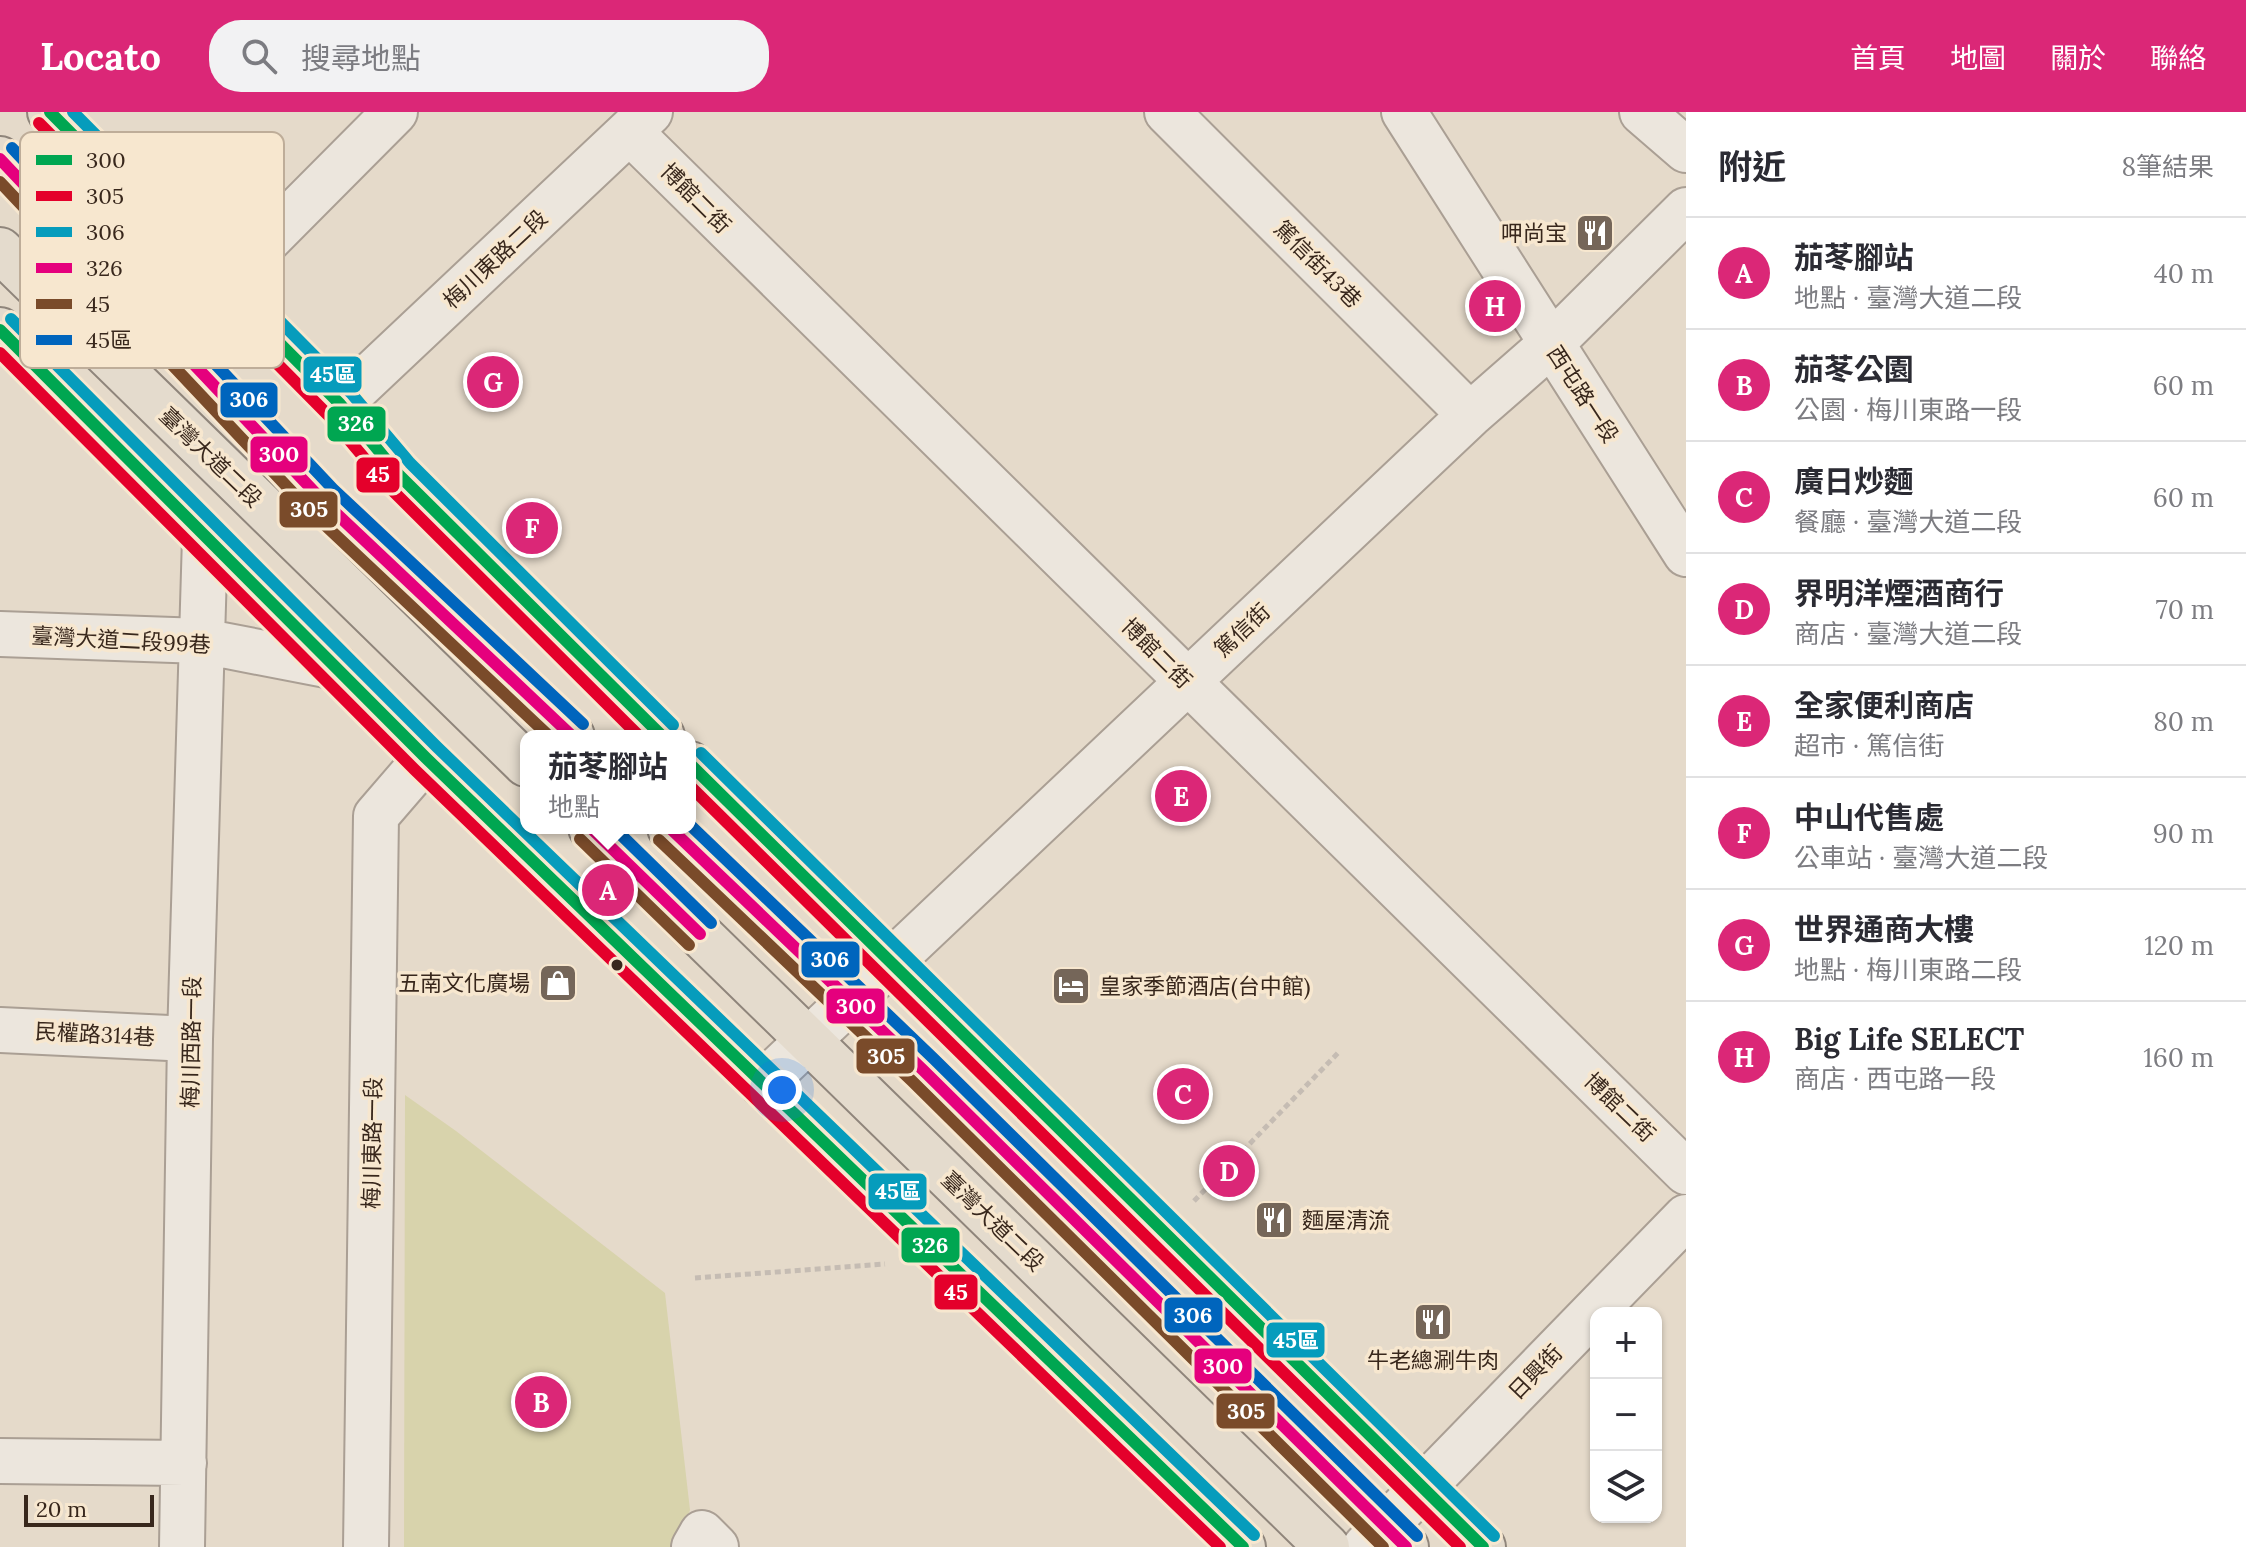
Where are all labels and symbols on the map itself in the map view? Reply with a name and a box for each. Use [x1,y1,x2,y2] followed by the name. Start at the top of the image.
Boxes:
[20,132,284,368] legend
[86,146,126,174] text: 300
[655,157,737,239] street label: 博館二街
[86,182,124,210] text: 305
[437,204,553,314] street label: 梅川東路二段
[1574,212,1616,254] restaurant icon: 呷尚宝
[1268,214,1368,314] street label: 篤信街43巷
[86,218,125,246] text: 306
[1501,219,1567,247] place label: 呷尚宝
[86,254,123,282] text: 326
[1469,276,1521,336] pin: H
[86,290,110,318] text: 45
[86,326,132,354] text: 45區
[1541,340,1625,448] street label: 西屯路一段
[467,352,519,412] pin: G
[302,355,363,394] line badge: 45區
[310,360,356,388] text: 45區
[219,381,279,419] line badge: 306
[230,385,268,413] text: 306
[154,401,268,513] street label: 臺灣大道二段
[326,405,387,443] line badge: 326
[338,409,374,437] text: 326
[249,435,309,474] line badge: 300
[259,440,299,468] text: 300
[355,456,401,494] line badge: 45
[366,460,390,488] text: 45
[278,490,339,529] line badge: 305
[290,495,328,523] text: 305
[506,498,558,558] pin: F
[1208,597,1276,663] street label: 篤信街
[1116,612,1198,694] street label: 博館二街
[31,621,211,659] street label: 臺灣大道二段99巷
[1155,766,1207,826] pin: E
[582,860,634,920] pin: A
[800,940,861,979] line badge: 306
[811,945,849,973] text: 306
[609,957,625,973] unlabelled marker
[537,962,579,1004] shop icon: 五南文化廣場
[1050,965,1092,1007] hotel icon: 皇家季節酒店(台中館)
[398,969,530,997] place label: 五南文化廣場
[1099,972,1310,1000] place label: 皇家季節酒店(台中館)
[176,976,206,1108] street label: 梅川西路一段
[825,987,886,1025] line badge: 300
[836,992,876,1020] text: 300
[34,1017,156,1051] street label: 民權路314巷
[855,1037,916,1075] line badge: 305
[867,1042,905,1070] text: 305
[1157,1064,1209,1124] pin: C
[1579,1066,1661,1148] street label: 博館二街
[762,1070,802,1110] your location
[357,1077,387,1209] street label: 梅川東路一段
[1203,1141,1255,1201] pin: D
[936,1165,1050,1277] street label: 臺灣大道二段
[867,1172,928,1211] line badge: 45區
[875,1177,921,1205] text: 45區
[1253,1199,1295,1241] restaurant icon: 麵屋清流
[1302,1206,1390,1234] place label: 麵屋清流
[900,1226,961,1264] line badge: 326
[912,1231,948,1259] text: 326
[933,1273,979,1311] line badge: 45
[944,1278,968,1306] text: 45
[1163,1296,1224,1334] line badge: 306
[1174,1301,1212,1329] text: 306
[1412,1301,1454,1343] restaurant icon: 牛老總涮牛肉
[1265,1321,1326,1359] line badge: 45區
[1273,1326,1319,1354] text: 45區
[1502,1339,1568,1405] street label: 日興街
[1367,1346,1499,1374] place label: 牛老總涮牛肉
[1193,1347,1253,1385] line badge: 300
[1203,1352,1243,1380] text: 300
[515,1372,567,1432] pin: B
[1215,1392,1276,1430] line badge: 305
[1227,1397,1265,1425] text: 305
[24,1491,154,1527] scale bar

